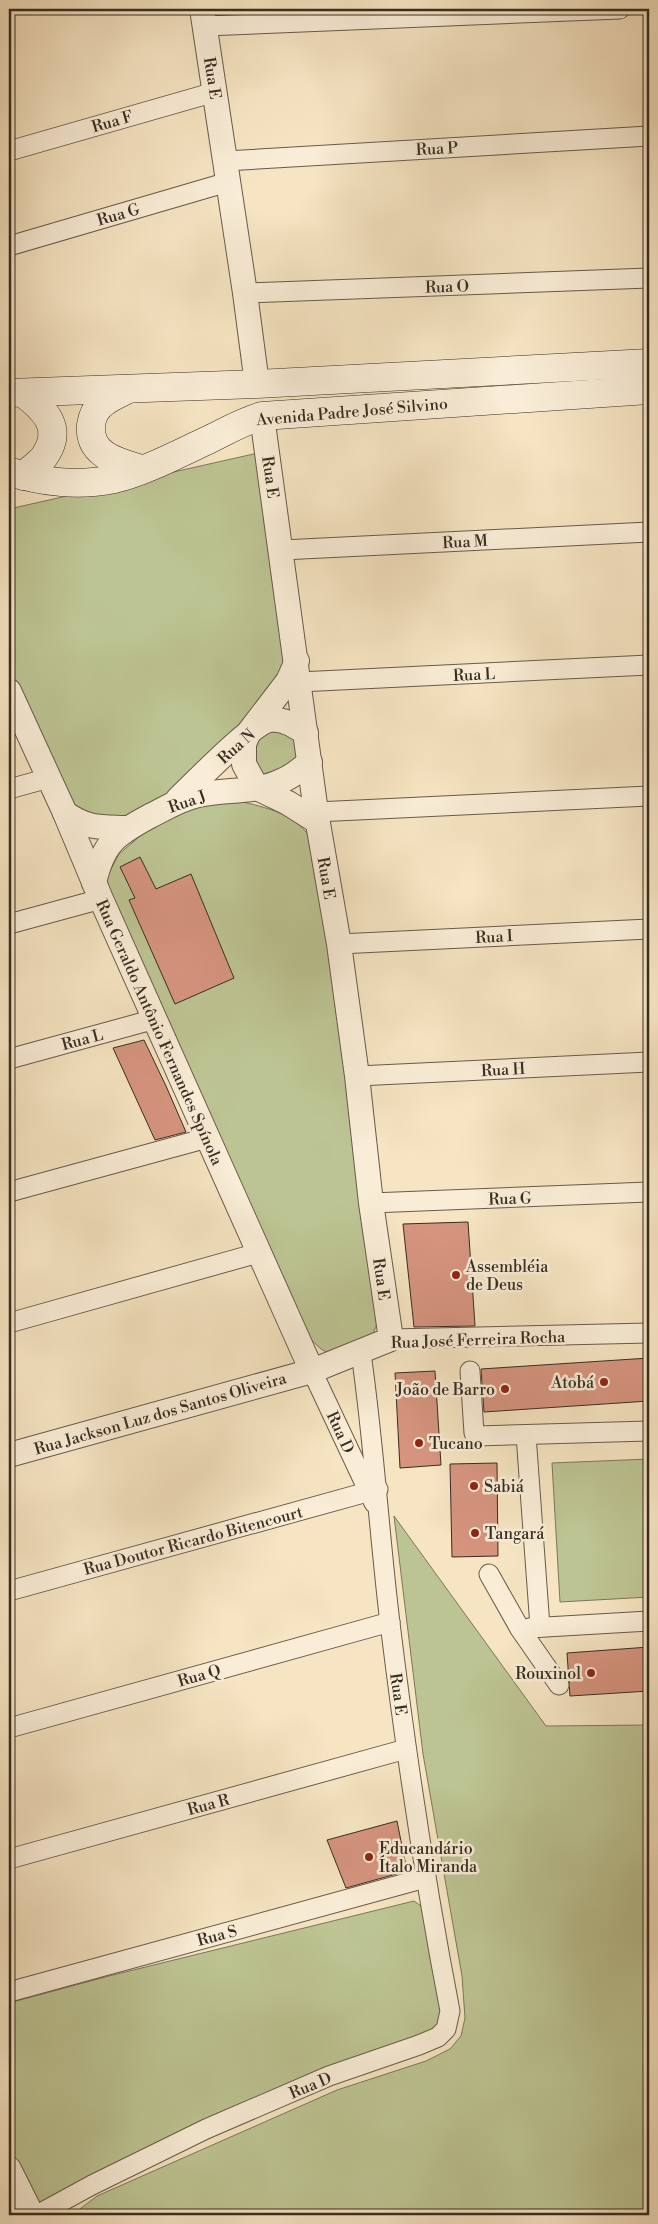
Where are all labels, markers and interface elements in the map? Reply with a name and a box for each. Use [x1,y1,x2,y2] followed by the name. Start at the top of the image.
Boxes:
[199,56,225,101] street label: Rua E
[89,107,135,137] street label: Rua F
[415,138,459,160] street label: Rua P
[95,199,142,231] street label: Rua G
[425,276,469,298] street label: Rua O
[255,394,449,430] street label: Avenida Padre José Silvino
[257,455,283,500] street label: Rua E
[442,531,488,553] street label: Rua M
[452,664,496,686] street label: Rua L
[214,725,260,769] street label: Rua N
[166,786,209,818] street label: Rua J
[312,855,340,901] street label: Rua E
[91,896,227,1169] street label: Rua Geraldo Antônio Fernandes Spínola
[475,926,513,948] street label: Rua I
[59,1025,106,1055] street label: Rua L
[480,1059,526,1081] street label: Rua H
[488,1188,532,1210] street label: Rua G
[368,1257,394,1302] street label: Rua E
[465,1257,549,1295] place label: Assembléia de Deus
[450,1269,462,1281] marker: Assembléia de Deus
[391,1327,566,1353] street label: Rua José Ferreira Rocha
[32,1368,290,1460] street label: Rua Jackson Luz dos Santos Oliveira
[550,1373,595,1393] place label: Atobá
[598,1376,610,1388] marker: Atobá
[395,1380,495,1400] place label: João de Barro
[499,1383,511,1395] marker: João de Barro
[322,1408,358,1457] street label: Rua D
[429,1434,483,1454] place label: Tucano
[413,1437,425,1449] marker: Tucano
[484,1477,525,1497] place label: Sabiá
[468,1480,480,1492] marker: Sabiá
[81,1502,305,1580] street label: Rua Doutor Ricardo Bitencourt
[485,1524,545,1544] place label: Tangará
[469,1527,481,1539] marker: Tangará
[175,1660,223,1692] street label: Rua Q
[515,1664,581,1684] place label: Rouxinol
[585,1667,597,1679] marker: Rouxinol
[385,1672,411,1717] street label: Rua E
[185,1790,232,1820] street label: Rua R
[379,1839,478,1877] place label: Educandário Ítalo Miranda
[363,1851,375,1863] marker: Educandário Ítalo Miranda
[195,1921,240,1951] street label: Rua S
[286,2068,335,2104] street label: Rua D

